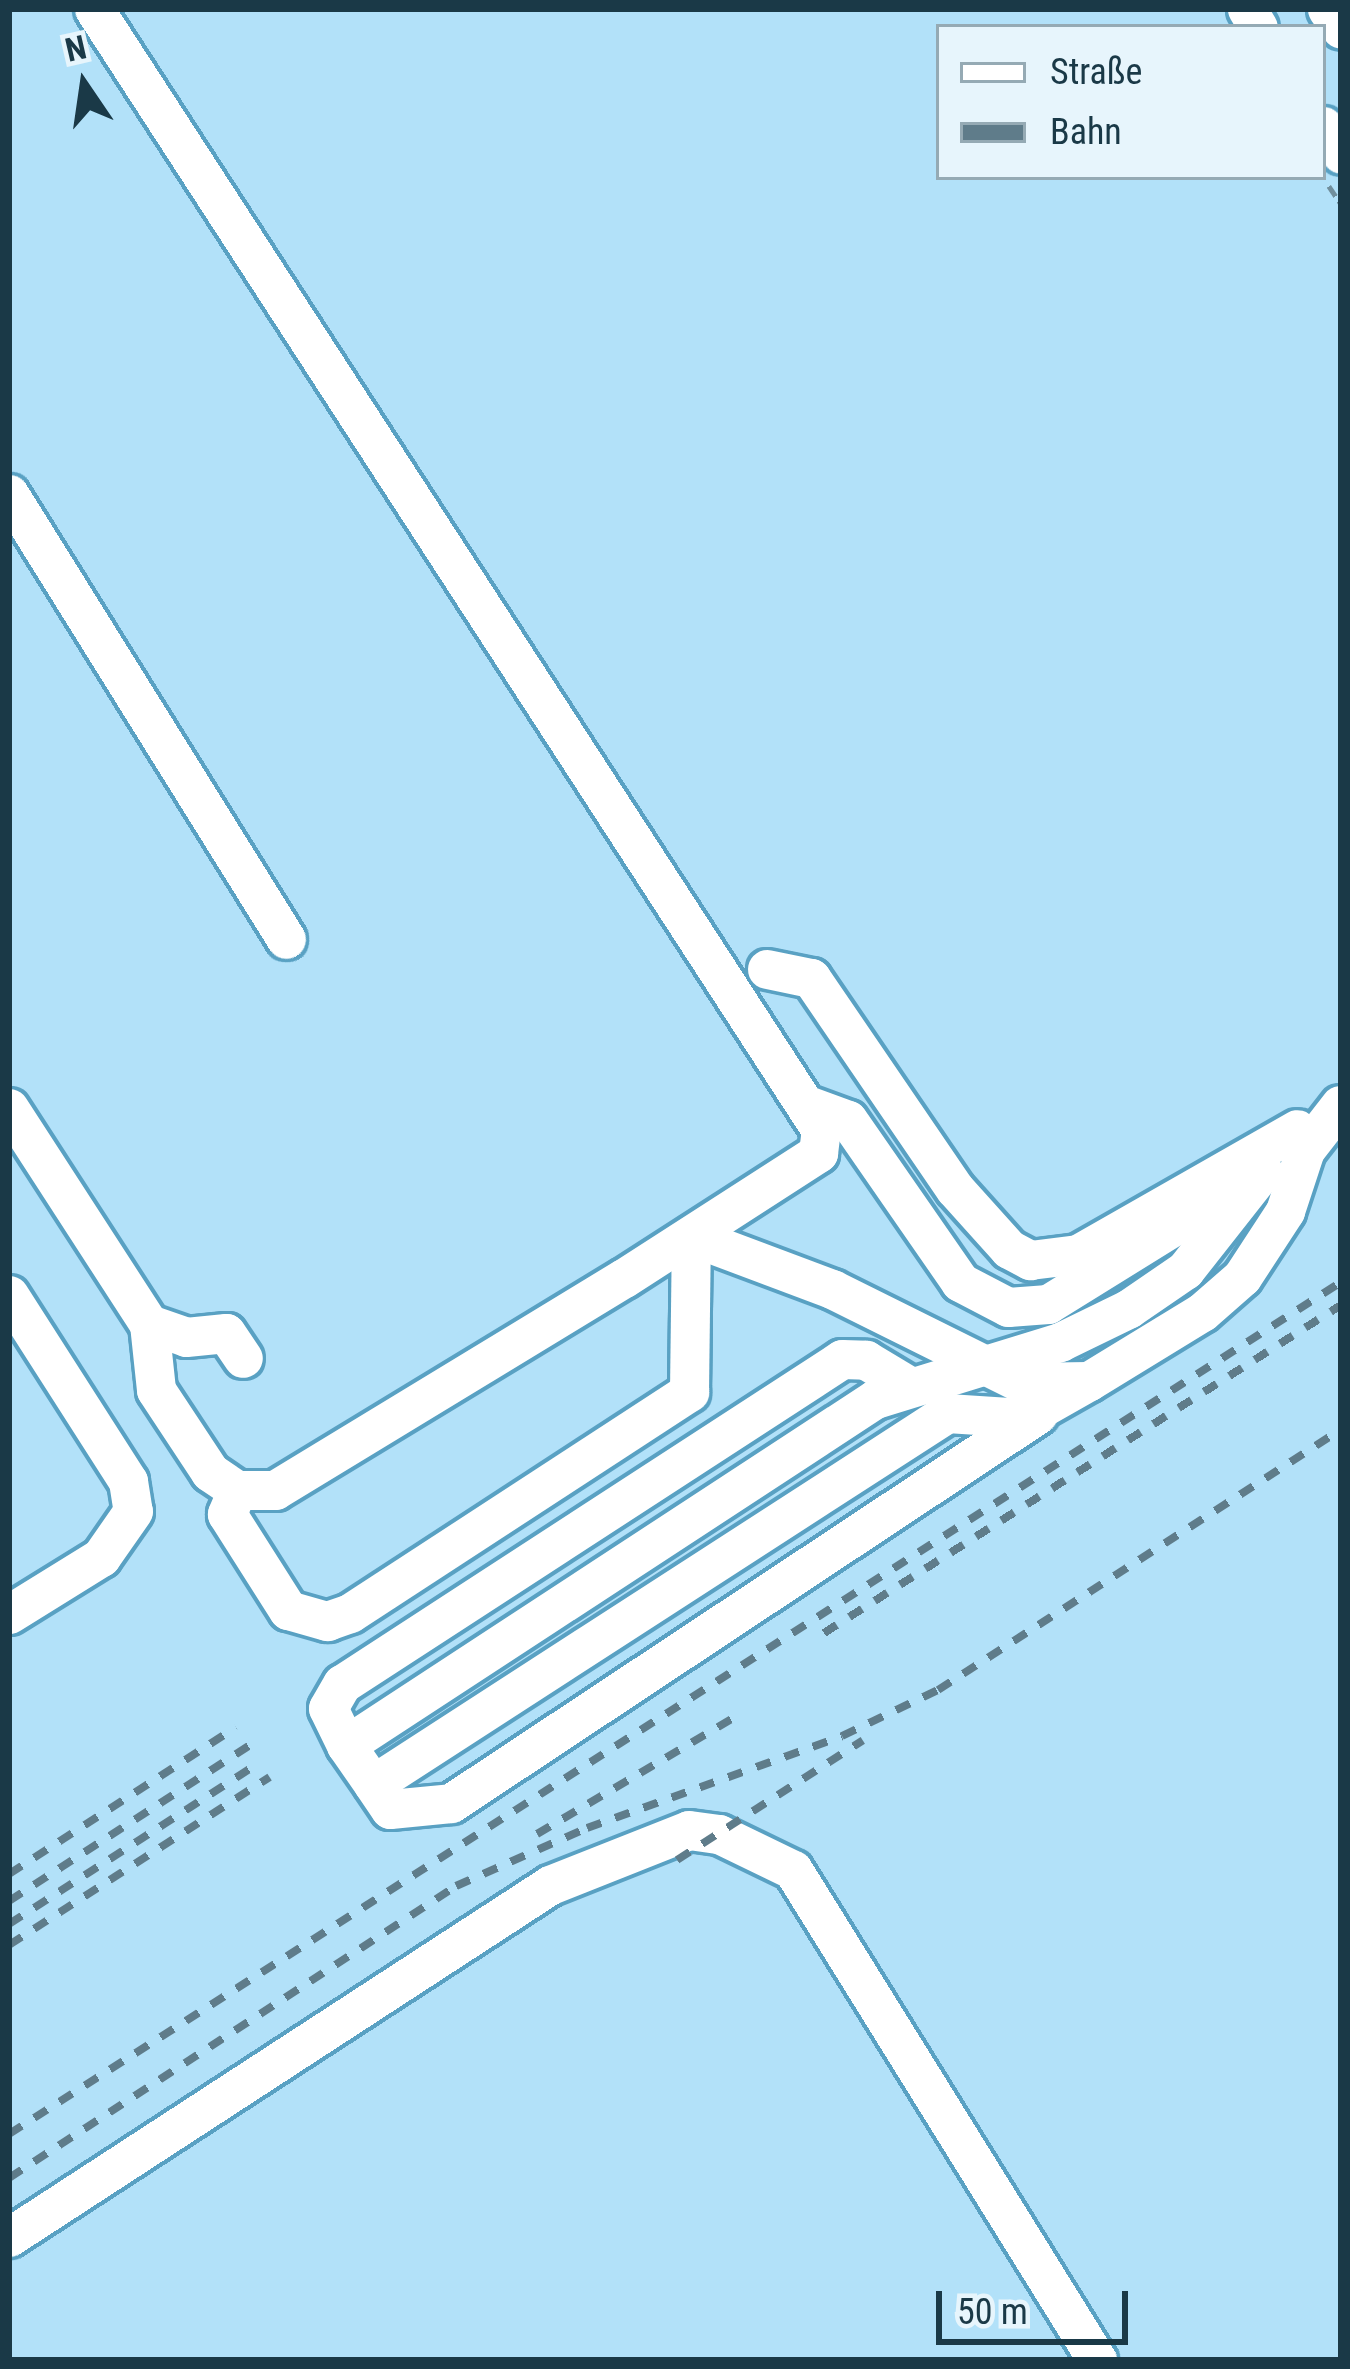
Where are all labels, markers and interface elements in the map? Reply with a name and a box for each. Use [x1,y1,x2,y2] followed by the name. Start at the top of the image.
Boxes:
[24,24,144,144] north arrow
[936,24,1326,180] legend
[62,27,90,70] text: N
[1050,51,1143,93] text: Straße
[1050,111,1122,153] text: Bahn
[942,2267,1134,2341] scale bar
[957,2291,1028,2333] text: 50 m

